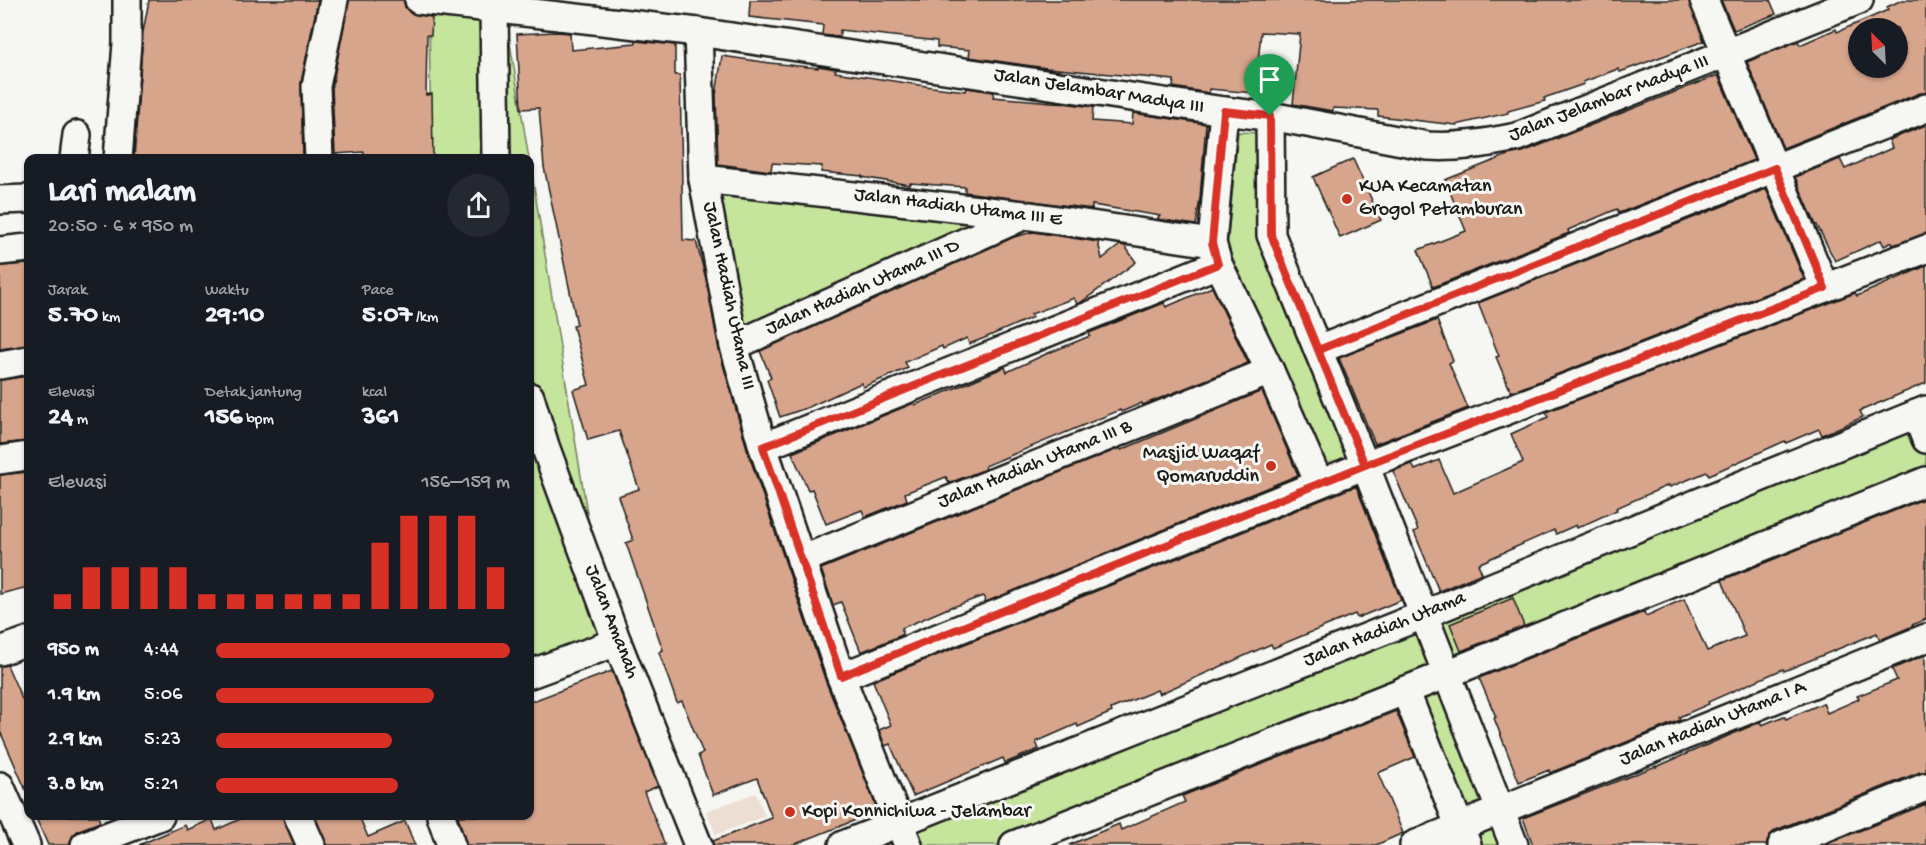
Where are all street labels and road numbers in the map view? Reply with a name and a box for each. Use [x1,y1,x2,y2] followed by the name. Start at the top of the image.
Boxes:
[1506,50,1712,148] street label: Jalan Jelambar Madya III
[992,64,1206,120] street label: Jalan Jelambar Madya III
[853,184,1065,232] street label: Jalan Hadiah Utama III E
[697,200,759,392] street label: Jalan Hadiah Utama III
[763,234,964,341] street label: Jalan Hadiah Utama III D
[935,415,1136,514] street label: Jalan Hadiah Utama III B
[579,562,643,682] street label: Jalan Amanah
[1301,587,1470,673] street label: Jalan Hadiah Utama
[1617,676,1811,772] street label: Jalan Hadiah Utama I A

